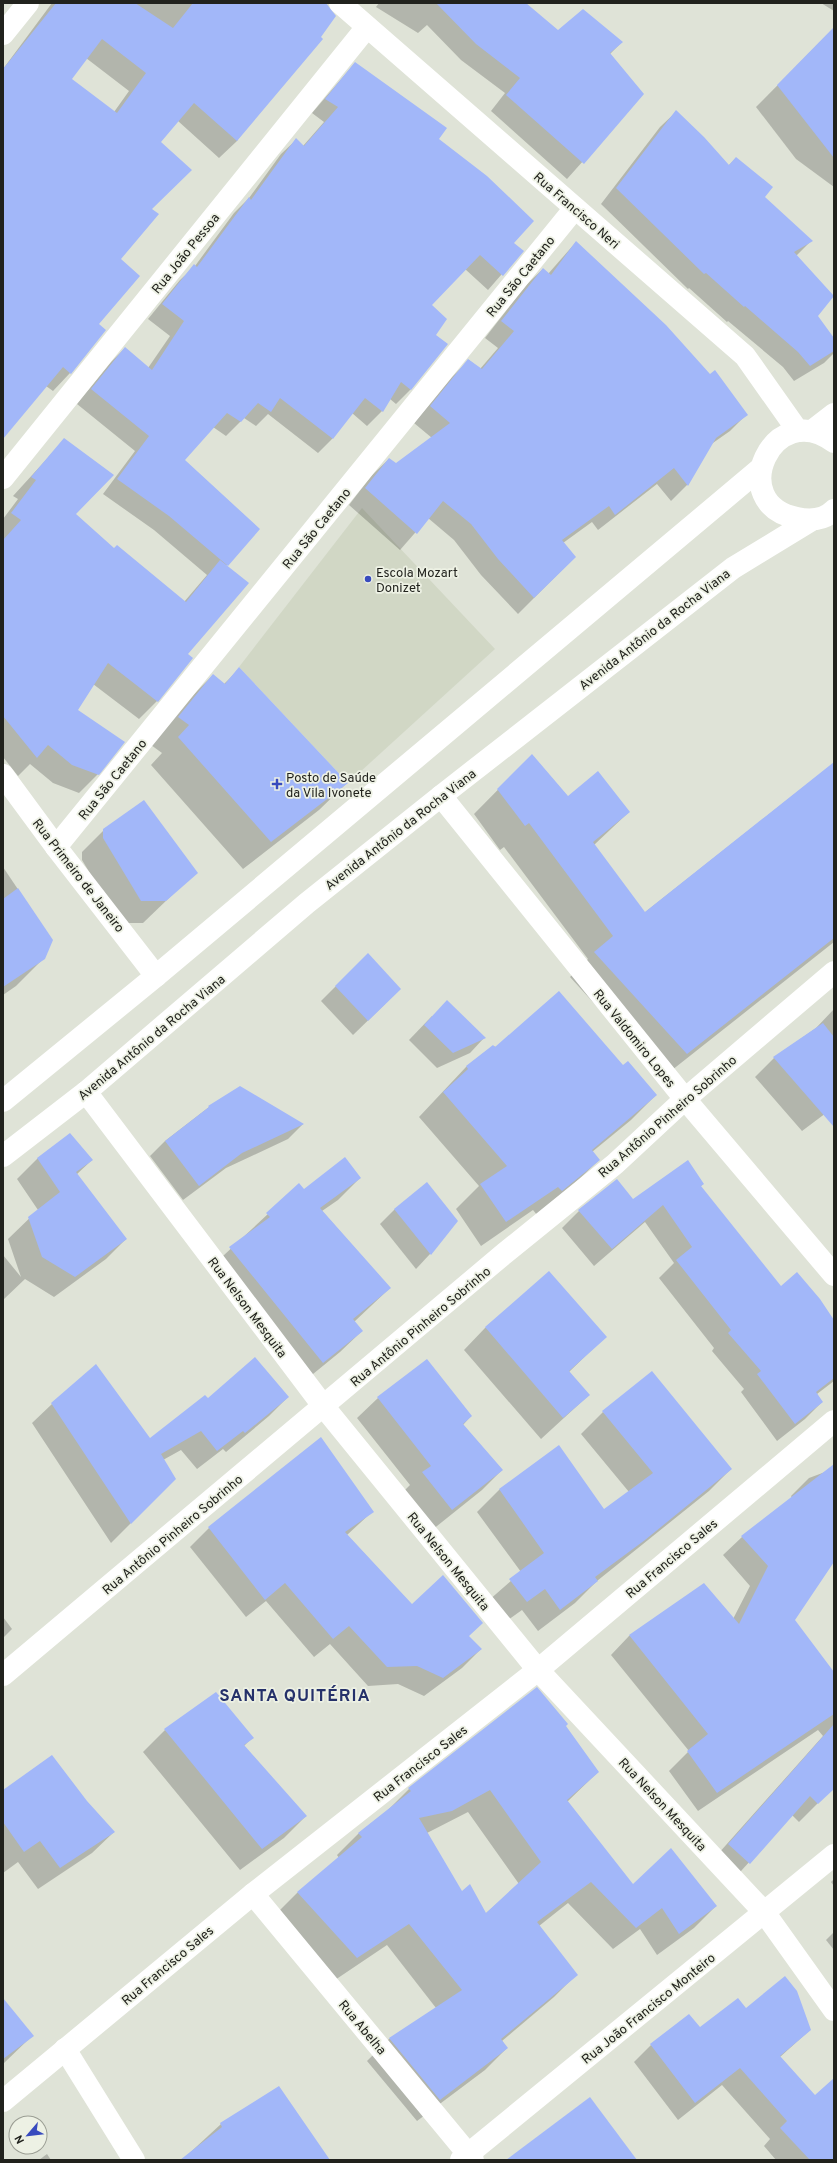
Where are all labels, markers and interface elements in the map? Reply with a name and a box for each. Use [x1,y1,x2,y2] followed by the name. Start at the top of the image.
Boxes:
[529,170,622,253] street label: Rua Francisco Neri
[149,211,224,298] street label: Rua João Pessoa
[484,234,559,321] street label: Rua São Caetano
[280,486,355,573] street label: Rua São Caetano
[376,566,458,597] place label: Escola Mozart Donizet
[576,567,734,695] street label: Avenida Antônio da Rocha Viana
[363,574,373,584] marker: Escola Mozart Donizet
[76,737,151,824] street label: Rua São Caetano
[322,767,480,895] street label: Avenida Antônio da Rocha Viana
[286,771,376,802] place label: Posto de Saúde da Vila Ivonete
[271,778,283,790] marker: Posto de Saúde da Vila Ivonete
[28,816,127,936] street label: Rua Primeiro de Janeiro
[75,972,229,1105] street label: Avenida Antônio da Rocha Viana
[589,987,678,1092] street label: Rua Valdomiro Lopes
[596,1053,741,1182] street label: Rua Antônio Pinheiro Sobrinho
[203,1255,289,1362] street label: Rua Nelson Mesquita
[348,1264,495,1391] street label: Rua Antônio Pinheiro Sobrinho
[100,1472,247,1599] street label: Rua Antônio Pinheiro Sobrinho
[403,1510,492,1615] street label: Rua Nelson Mesquita
[623,1516,722,1603] street label: Rua Francisco Sales
[219,1685,371,1708] district label: SANTA QUITÉRIA
[371,1723,471,1806] street label: Rua Francisco Sales
[614,1755,709,1855] street label: Rua Nelson Mesquita
[119,1923,218,2010] street label: Rua Francisco Sales
[579,1951,719,2068] street label: Rua João Francisco Monteiro
[334,1998,389,2059] street label: Rua Abelha
[8,2115,48,2155] north arrow
[12,2132,28,2146] text: N

